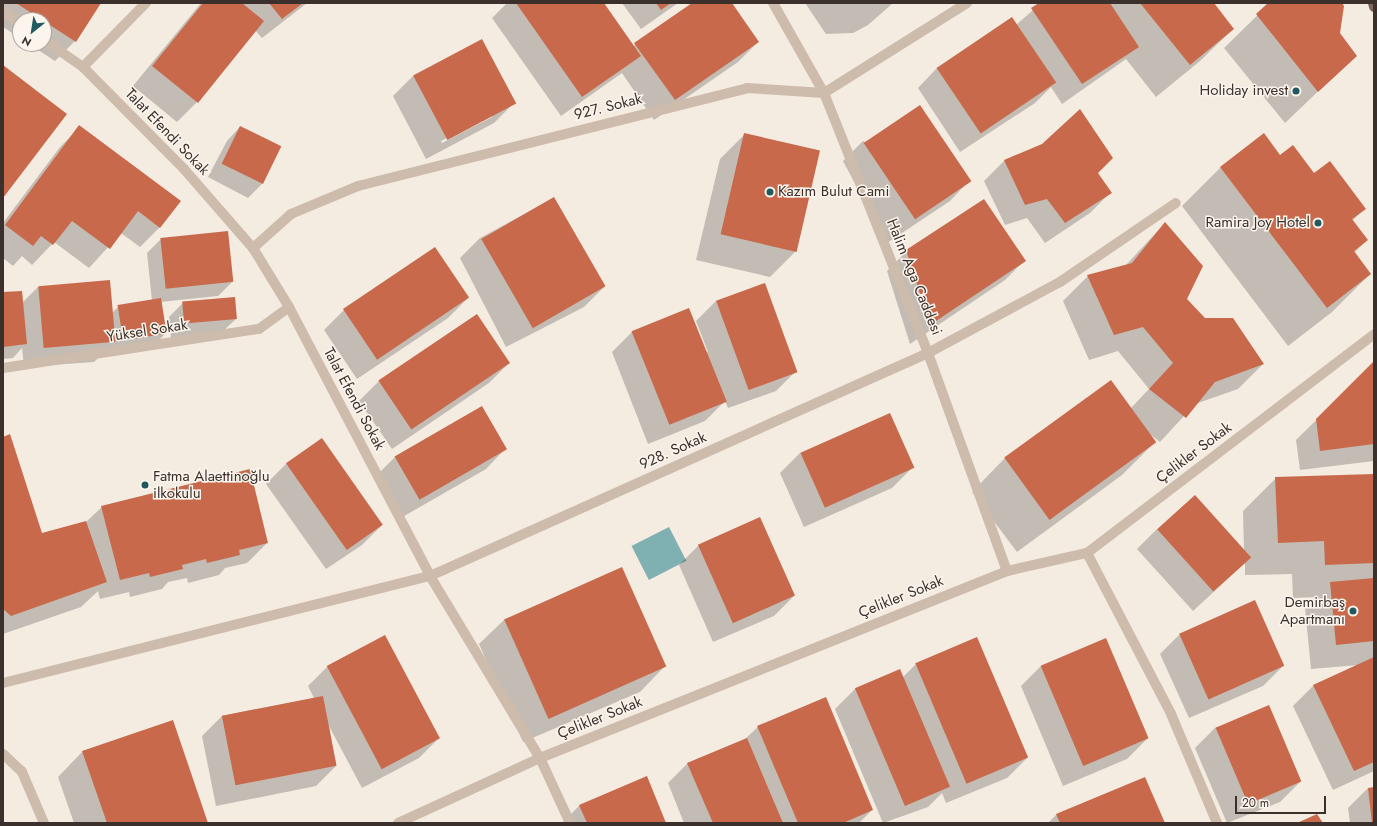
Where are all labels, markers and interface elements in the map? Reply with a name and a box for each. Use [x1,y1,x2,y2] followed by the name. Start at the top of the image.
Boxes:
[12,12,52,52] north arrow
[19,32,34,51] text: N
[1200,82,1288,100] place label: Holiday invest
[121,85,213,179] street label: Talat Efendi Sokak
[1291,86,1301,96] marker: Holiday invest
[572,90,644,124] street label: 927. Sokak
[778,183,889,201] place label: Kazım Bulut Cami
[765,187,775,197] marker: Kazım Bulut Cami
[1206,214,1310,232] place label: Ramira Joy Hotel
[882,216,946,338] street label: Halim Aga Caddesi
[1313,218,1323,228] marker: Ramira Joy Hotel
[105,316,189,346] street label: Yüksel Sokak
[319,345,389,453] street label: Talat Efendi Sokak
[1153,419,1235,487] street label: Çelikler Sokak
[637,428,709,474] street label: 928. Sokak
[153,467,270,502] place label: Fatma Alaettinoğlu ilkokulu
[140,480,150,490] marker: Fatma Alaettinoğlu ilkokulu
[856,572,946,622] street label: Çelikler Sokak
[1280,593,1345,628] place label: Demirbaş Apartmanı
[1348,606,1358,616] marker: Demirbaş Apartmanı
[555,693,645,743] street label: Çelikler Sokak
[1237,788,1328,814] scale bar
[1242,794,1269,812] text: 20 m

